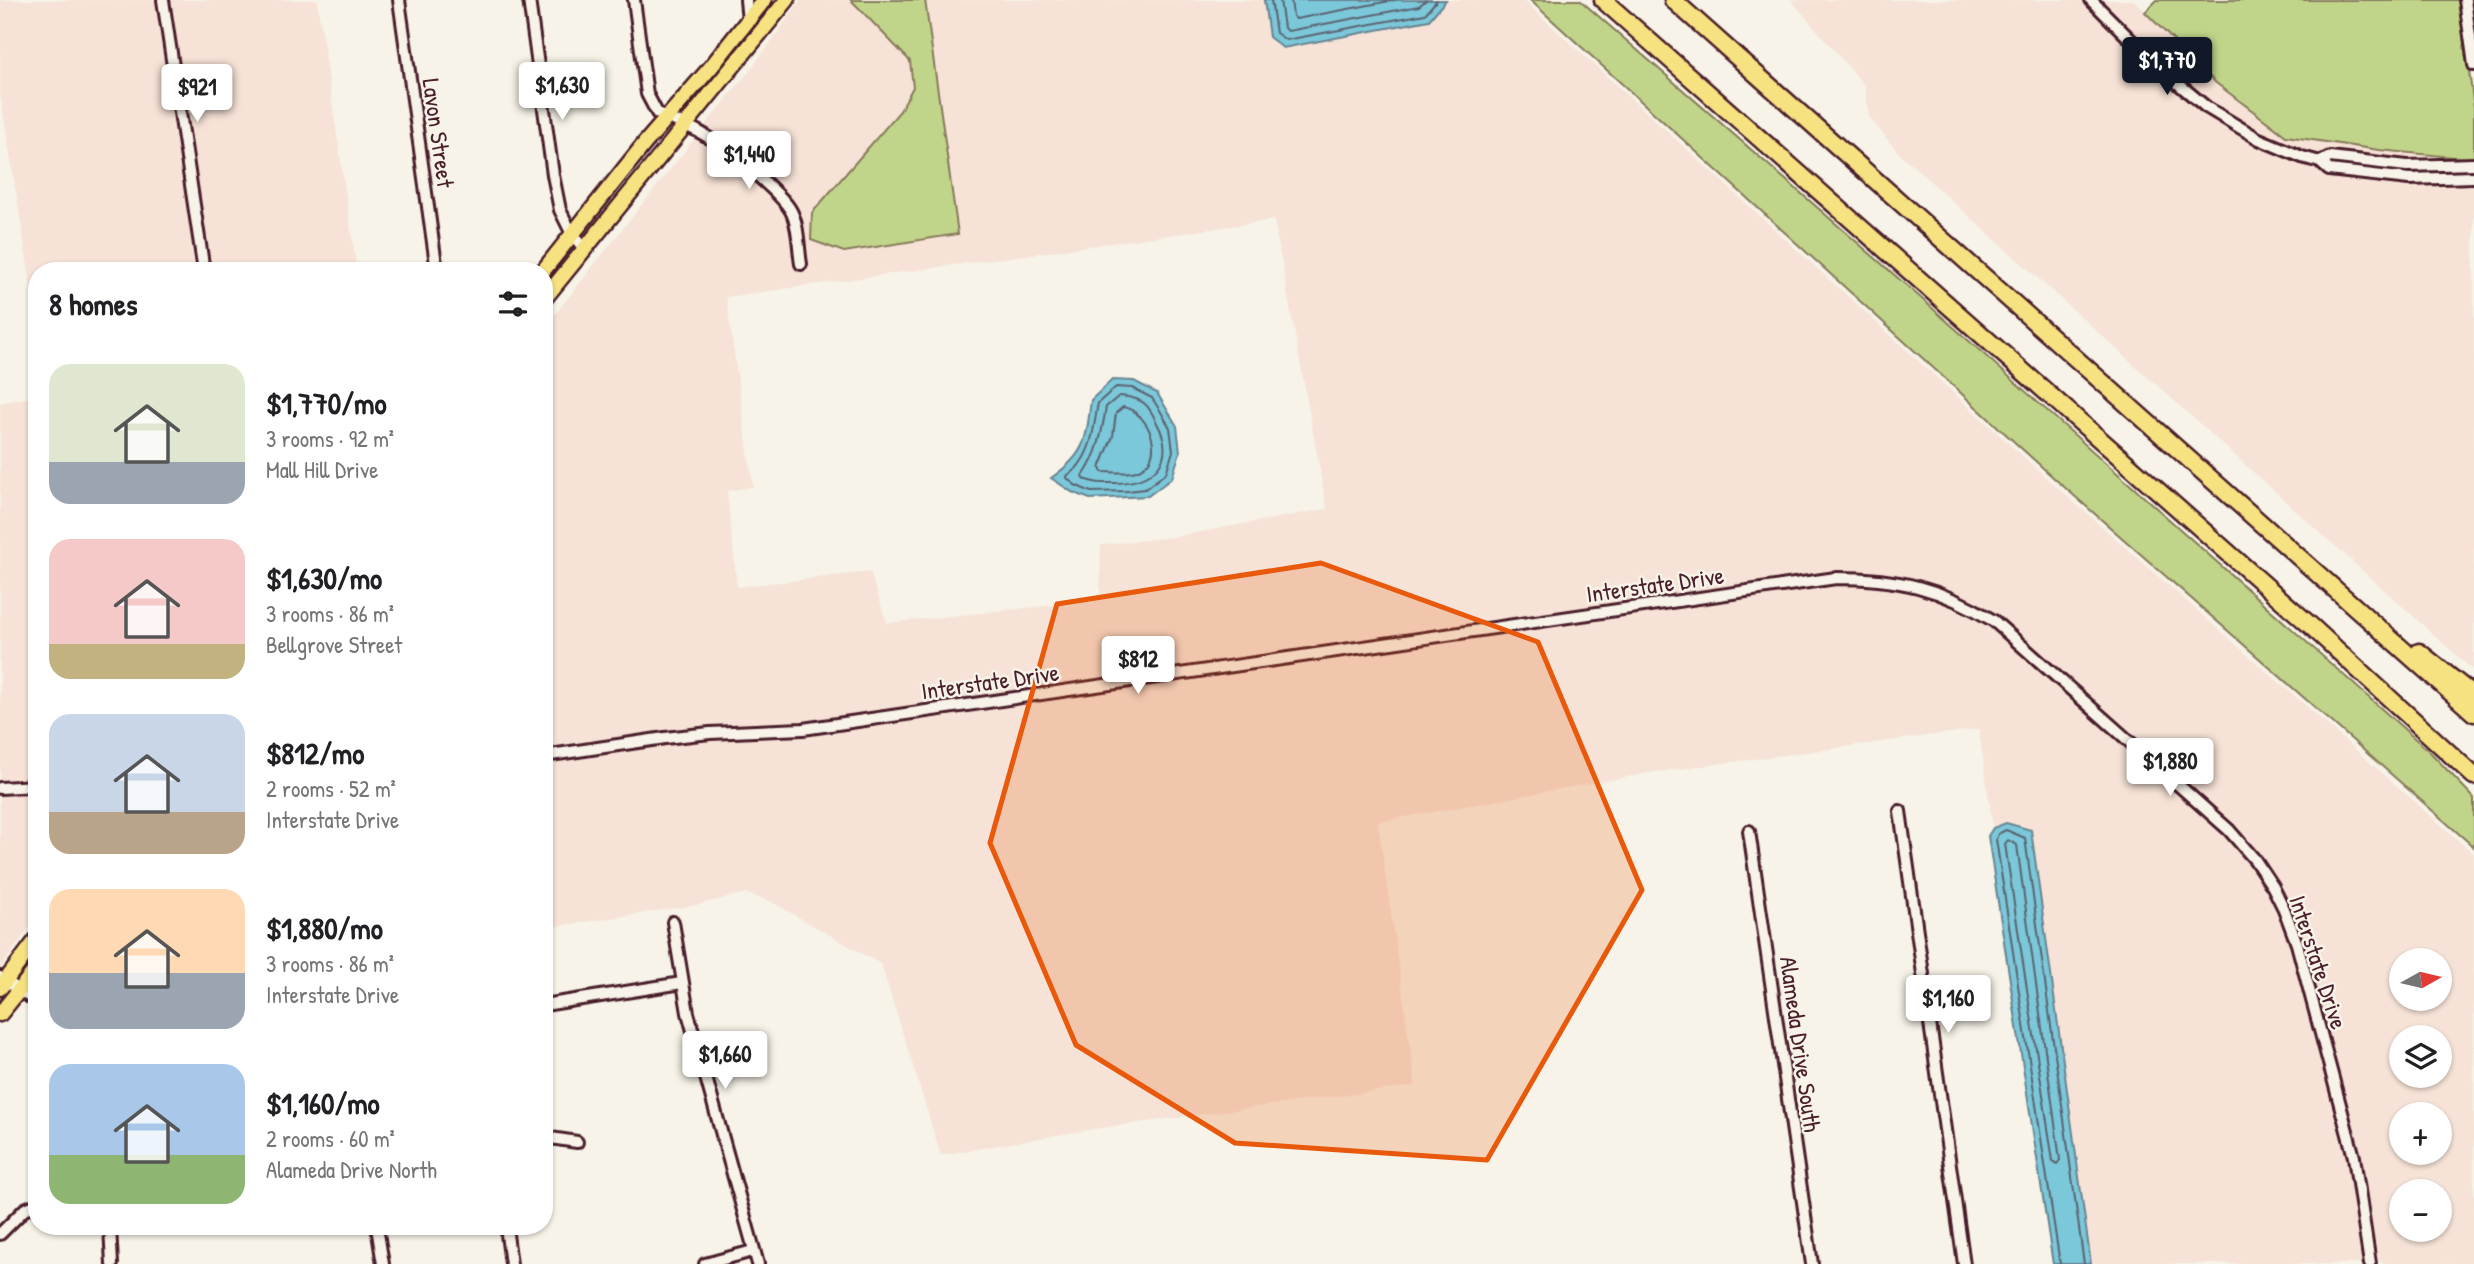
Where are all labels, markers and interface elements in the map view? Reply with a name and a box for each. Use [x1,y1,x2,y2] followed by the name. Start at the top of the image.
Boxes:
[2110,38,2224,97] pin: $1,770
[2138,44,2196,75] text: $1,770
[505,62,619,122] pin: $1,630
[156,64,238,124] pin: $921
[535,69,589,100] text: $1,630
[177,71,217,102] text: $921
[416,76,463,190] street label: Lavon Street
[692,132,806,191] pin: $1,440
[723,138,775,169] text: $1,440
[49,284,137,324] text: 8 homes
[494,285,532,323] icon: filters
[266,383,386,423] text: $1,770/mo
[105,392,189,476] icon: home
[266,423,394,454] text: 3 rooms · 92 m²
[266,454,378,485] text: Mall Hill Drive
[266,558,382,598] text: $1,630/mo
[1584,558,1726,610] street label: Interstate Drive
[105,567,189,651] icon: home
[266,598,394,629] text: 3 rooms · 86 m²
[266,629,402,660] text: Bellgrove Street
[1097,636,1179,696] pin: $812
[1118,643,1158,674] text: $812
[919,655,1061,707] street label: Interstate Drive
[266,733,364,773] text: $812/mo
[2113,738,2227,798] pin: $1,880
[105,742,189,826] icon: home
[2143,745,2197,776] text: $1,880
[266,773,396,804] text: 2 rooms · 52 m²
[266,804,399,835] text: Interstate Drive
[2282,891,2356,1033] street label: Interstate Drive
[266,908,383,948] text: $1,880/mo
[105,917,189,1001] icon: home
[266,948,394,979] text: 3 rooms · 86 m²
[2389,948,2452,1012] north arrow
[2389,948,2452,1242] map controls
[1773,954,1829,1134] street label: Alameda Drive South
[1891,976,2005,1035] pin: $1,160
[266,979,399,1010] text: Interstate Drive
[1922,982,1974,1013] text: $1,160
[2389,1025,2452,1088] button: layers
[668,1032,782,1091] pin: $1,660
[698,1038,752,1069] text: $1,660
[266,1083,380,1123] text: $1,160/mo
[105,1092,189,1176] icon: home
[2389,1102,2452,1165] button: +
[266,1123,395,1154] text: 2 rooms · 60 m²
[266,1154,437,1185] text: Alameda Drive North
[2389,1179,2452,1242] button: −

